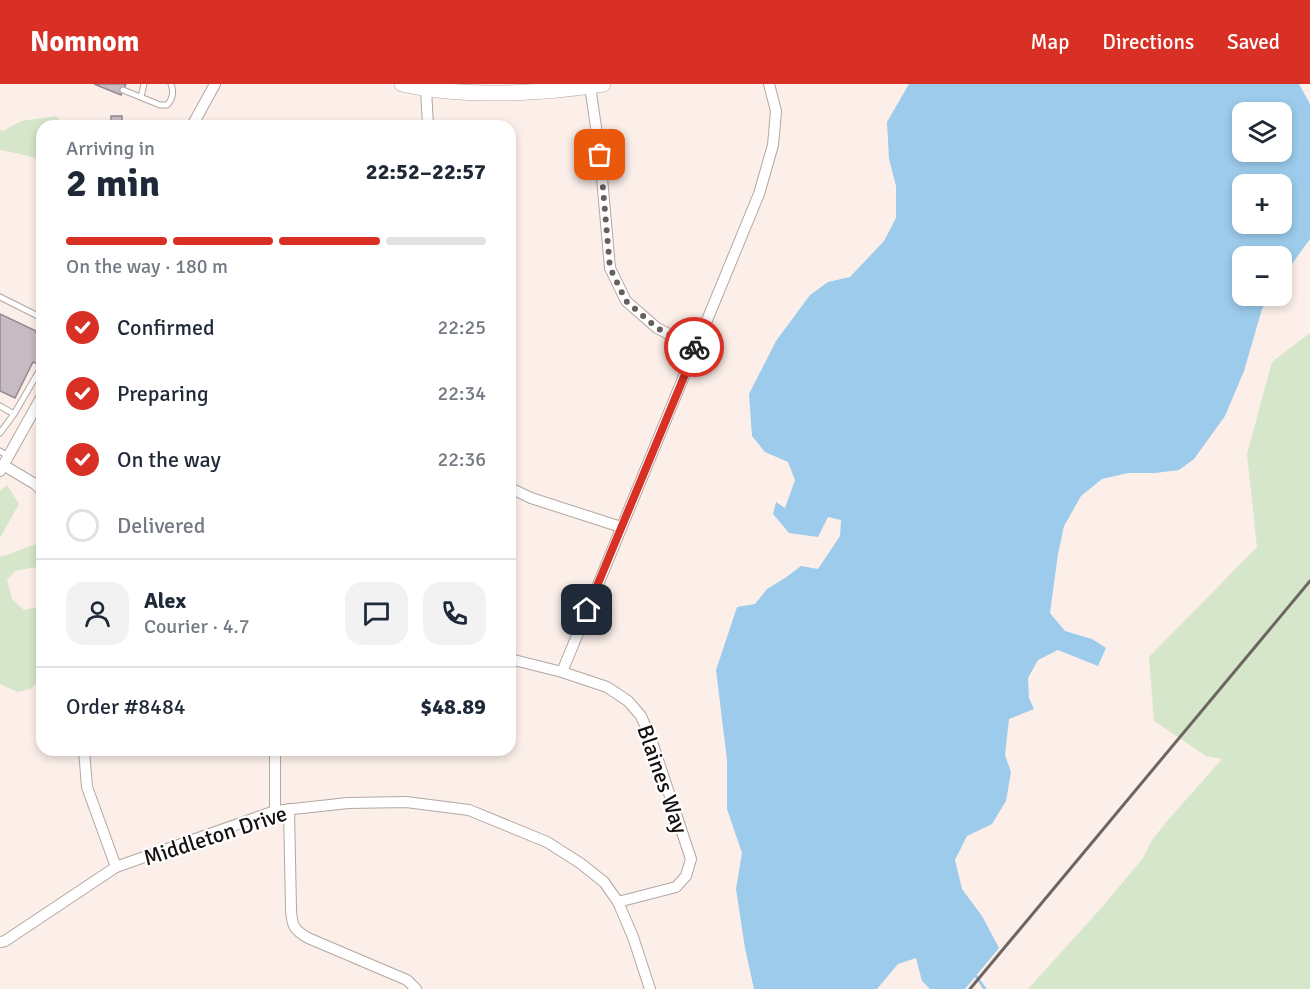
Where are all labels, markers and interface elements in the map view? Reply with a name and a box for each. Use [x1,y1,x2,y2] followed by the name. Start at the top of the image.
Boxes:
[30,25,139,59] text: Nomnom
[1031,29,1069,55] text: Map
[1102,29,1194,55] text: Directions
[1227,29,1280,55] text: Saved
[1232,102,1292,306] map controls
[1232,102,1292,162] button: layers
[574,129,625,180] pin
[66,136,155,161] text: Arriving in
[583,138,616,171] icon: bag
[366,158,486,185] text: 22:52–22:57
[66,159,160,207] text: 2 min
[1232,174,1292,234] button: +
[1232,246,1292,306] button: −
[66,254,228,279] text: On the way · 180 m
[66,311,99,344] icon: check
[117,314,215,341] text: Confirmed
[437,315,486,340] text: 22:25
[664,317,724,377] courier
[678,331,711,364] icon: bike
[66,377,99,410] icon: check
[117,380,209,407] text: Preparing
[437,381,486,406] text: 22:34
[66,443,99,476] icon: check
[117,446,221,473] text: On the way
[437,447,486,472] text: 22:36
[117,512,205,539] text: Delivered
[66,582,129,645] button: person
[345,582,408,645] button: chat
[423,582,486,645] button: phone
[561,584,612,635] pin
[144,587,186,614] text: Alex
[570,593,603,626] icon: home
[144,614,250,639] text: Courier · 4.7
[66,693,186,720] text: Order #8484
[420,693,486,720] text: $48.89
[631,721,694,838] street label: Blaines Way
[140,800,290,871] street label: Middleton Drive

